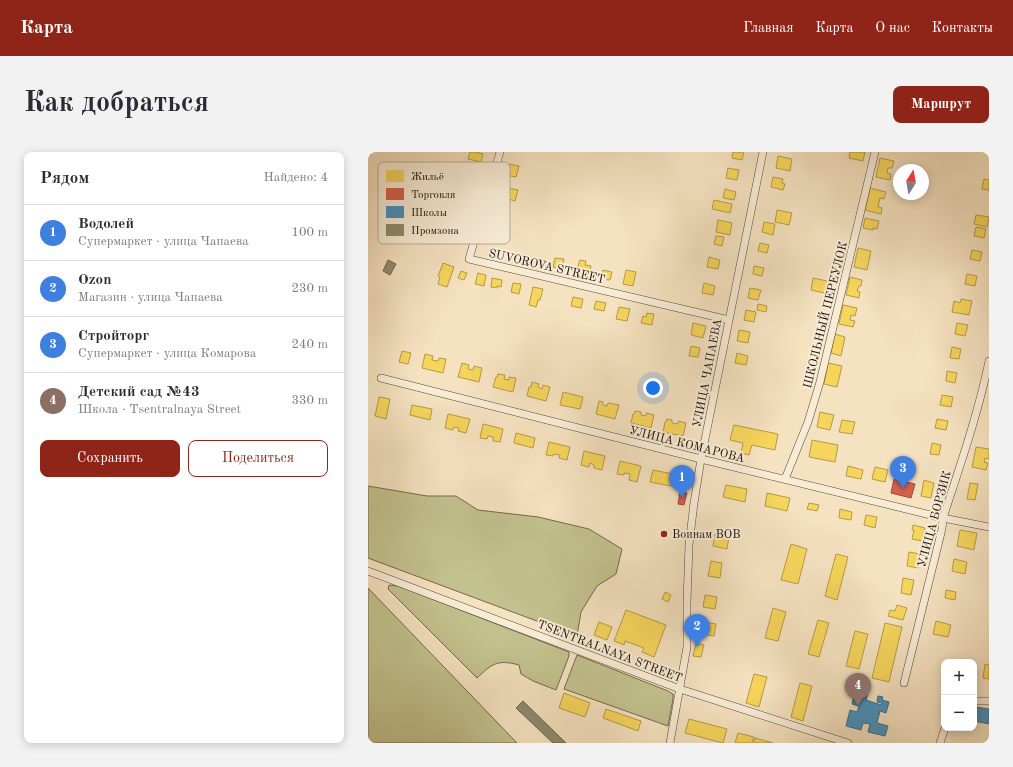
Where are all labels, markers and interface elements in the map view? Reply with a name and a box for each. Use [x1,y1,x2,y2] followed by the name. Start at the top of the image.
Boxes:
[20,19,73,38] text: Карта
[743,21,793,35] text: Главная
[815,21,853,35] text: Карта
[875,21,910,35] text: О нас
[932,21,993,35] text: Контакты
[893,86,989,123] button: Маршрут
[24,90,209,118] text: Как добраться
[378,162,510,244] legend
[893,164,929,200] north arrow
[40,170,89,187] text: Рядом
[264,171,328,184] text: Найдено: 4
[411,172,444,183] text: Жильё
[411,190,456,201] text: Торговля
[411,208,447,219] text: Школы
[78,217,134,232] text: Водолей
[49,226,57,239] text: 1
[291,226,328,239] text: 100 m
[411,226,459,237] text: Промзона
[78,235,249,248] text: Супермаркет · улица Чапаева
[799,240,850,390] street label: ШКОЛЬНЫЙ ПЕРЕУЛОК
[487,248,606,286] street label: SUVOROVA STREET
[78,273,111,288] text: Ozon
[49,282,57,295] text: 2
[291,282,328,295] text: 230 m
[78,291,223,304] text: Магазин · улица Чапаева
[692,318,724,429] street label: УЛИЦА ЧАПАЕВА
[78,329,149,344] text: Стройторг
[49,338,57,351] text: 3
[291,338,328,351] text: 240 m
[78,347,256,360] text: Супермаркет · улица Комарова
[643,378,663,398] your location
[78,385,200,400] text: Детский сад №43
[49,394,57,407] text: 4
[291,394,328,407] text: 330 m
[78,403,241,416] text: Школа · Tsentralnaya Street
[628,425,746,465] street label: УЛИЦА КОМАРОВА
[40,440,180,477] button: Сохранить
[188,440,328,477] button: Поделиться
[890,456,916,489] pin: 3
[669,465,695,498] pin: 1
[916,469,954,569] street label: УЛИЦА БОРЗИК
[659,529,669,539] marker: Воинам ВОВ
[672,529,740,541] place label: Воинам ВОВ
[684,614,710,647] pin: 2
[536,619,684,685] street label: TSENTRALNAYA STREET
[941,659,977,731] map controls
[941,659,977,695] button: +
[845,673,871,706] pin: 4
[941,695,977,731] button: −

